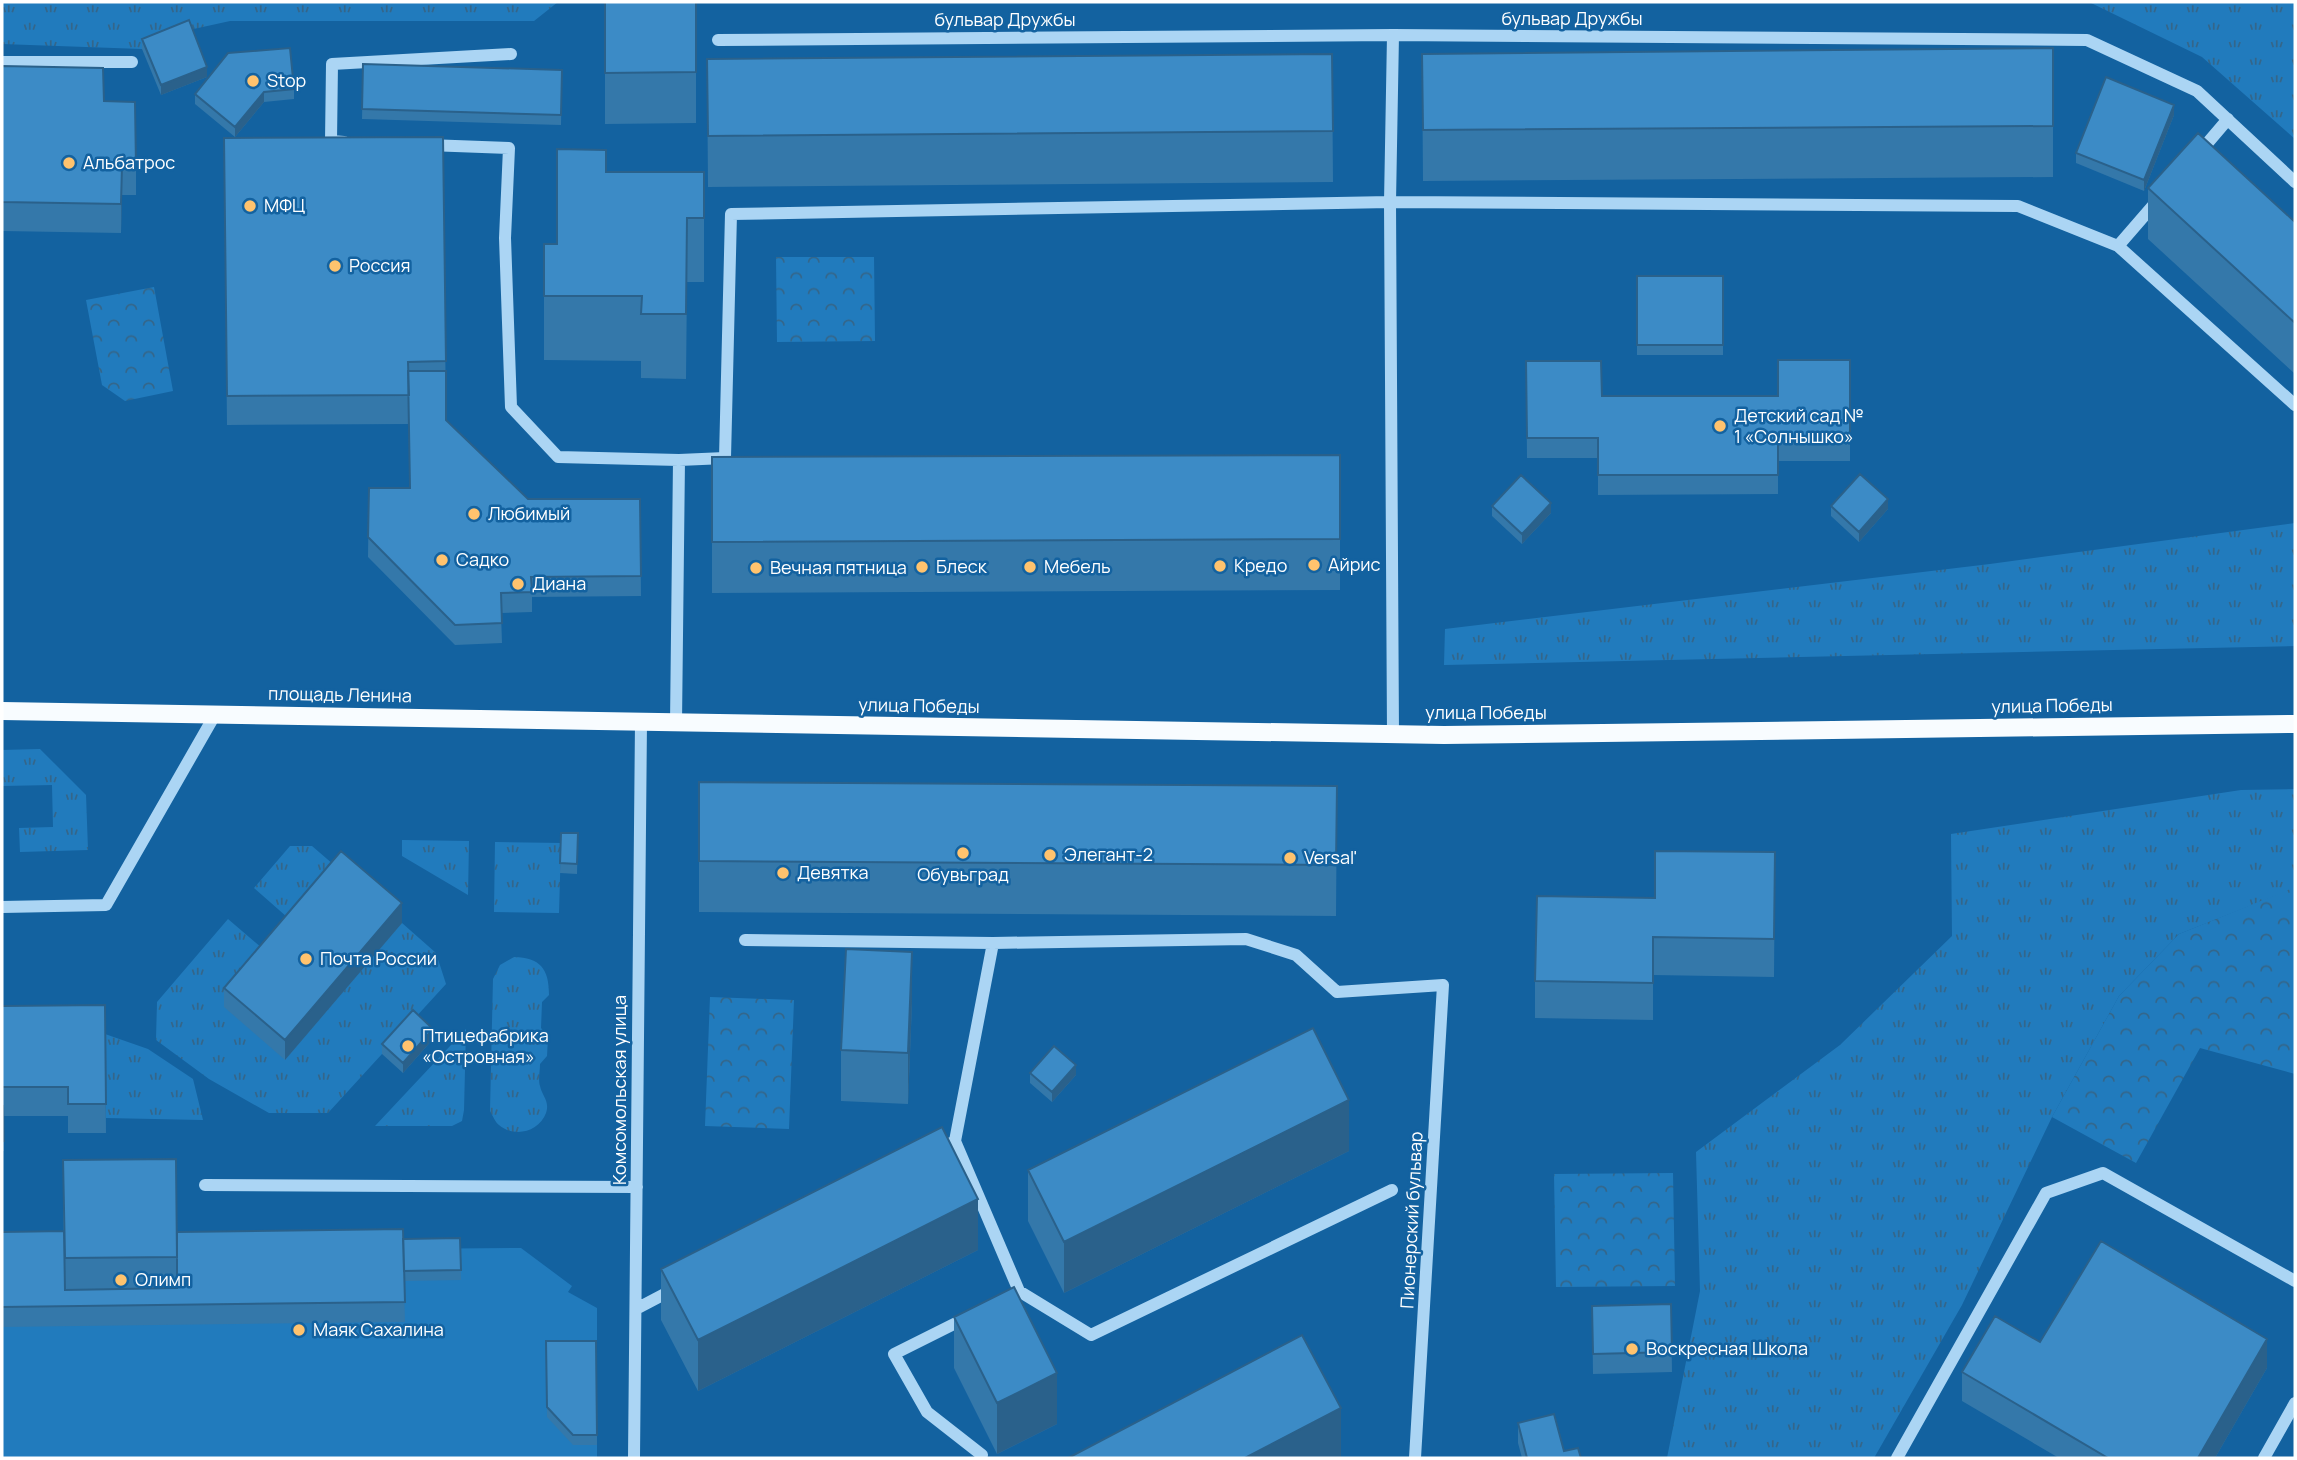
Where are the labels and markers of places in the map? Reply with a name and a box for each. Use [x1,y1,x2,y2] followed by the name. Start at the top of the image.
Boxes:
[267,68,306,92] place label: Stop
[245,73,261,89] marker: Stop
[83,150,175,174] place label: Альбатрос
[61,155,77,171] marker: Альбатрос
[264,193,305,217] place label: МФЦ
[242,198,258,214] marker: МФЦ
[349,253,410,277] place label: Россия
[327,258,343,274] marker: Россия
[1734,403,1864,448] place label: Детский сад № 1 «Солнышко»
[1712,418,1728,434] marker: Детский сад № 1 «Солнышко»
[488,501,570,525] place label: Любимый
[466,506,482,522] marker: Любимый
[456,547,509,571] place label: Садко
[434,552,450,568] marker: Садко
[1328,552,1381,576] place label: Айрис
[1234,553,1287,577] place label: Кредо
[936,554,988,578] place label: Блеск
[1044,554,1111,578] place label: Мебель
[770,555,907,579] place label: Вечная пятница
[1306,557,1322,573] marker: Айрис
[1212,558,1228,574] marker: Кредо
[914,559,930,575] marker: Блеск
[1022,559,1038,575] marker: Мебель
[748,560,764,576] marker: Вечная пятница
[532,571,586,595] place label: Диана
[510,576,526,592] marker: Диана
[1064,842,1153,866] place label: Элегант-2
[955,845,971,861] marker: Обувьград
[1304,845,1357,869] place label: Versal'
[1042,847,1058,863] marker: Элегант-2
[1282,850,1298,866] marker: Versal'
[797,860,868,884] place label: Девятка
[917,862,1009,886] place label: Обувьград
[775,865,791,881] marker: Девятка
[320,946,437,970] place label: Почта России
[298,951,314,967] marker: Почта России
[422,1023,549,1068] place label: Птицефабрика «Островная»
[400,1038,416,1054] marker: Птицефабрика «Островная»
[135,1267,191,1291] place label: Олимп
[113,1272,129,1288] marker: Олимп
[313,1317,444,1341] place label: Маяк Сахалина
[291,1322,307,1338] marker: Маяк Сахалина
[1646,1336,1808,1360] place label: Воскресная Школа
[1624,1341,1640,1357] marker: Воскресная Школа

